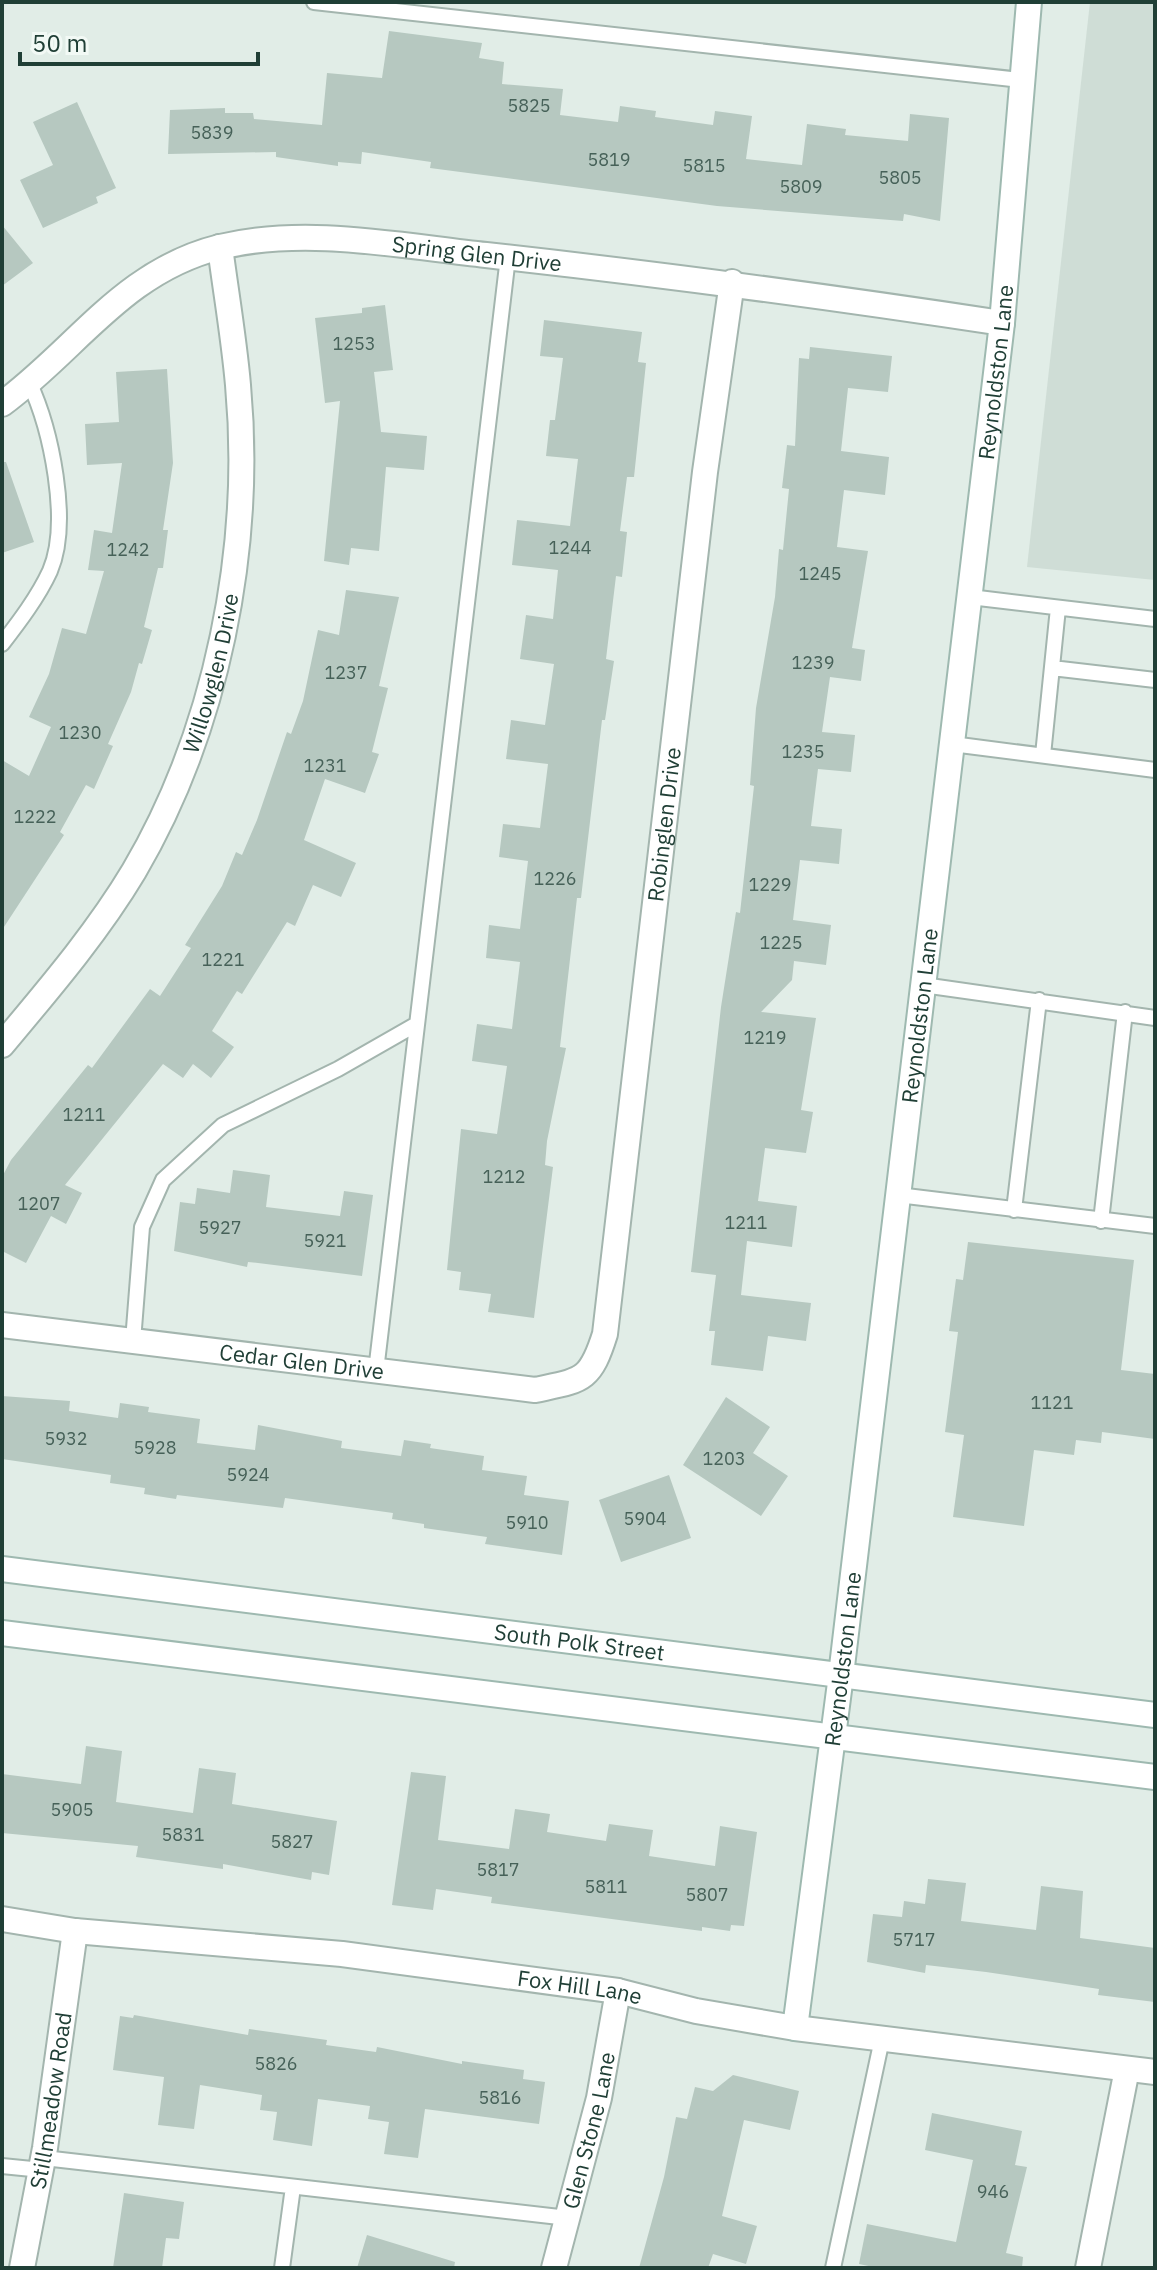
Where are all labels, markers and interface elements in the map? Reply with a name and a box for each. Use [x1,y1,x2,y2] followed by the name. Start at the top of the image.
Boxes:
[20,16,258,66] scale bar
[32,27,87,59] text: 50 m
[507,94,551,117] house number: 5825
[190,121,234,144] house number: 5839
[587,148,631,171] house number: 5819
[682,154,726,177] house number: 5815
[878,166,922,189] house number: 5805
[779,175,823,198] house number: 5809
[391,229,563,277] street label: Spring Glen Drive
[971,283,1019,461] street label: Reynoldston Lane
[332,332,376,355] house number: 1253
[548,536,592,559] house number: 1244
[106,538,150,561] house number: 1242
[798,562,842,585] house number: 1245
[176,591,244,757] street label: Willowglen Drive
[791,651,835,674] house number: 1239
[324,661,368,684] house number: 1237
[58,721,102,744] house number: 1230
[781,740,825,763] house number: 1235
[640,746,687,903] street label: Robinglen Drive
[303,754,347,777] house number: 1231
[13,805,57,828] house number: 1222
[533,867,577,890] house number: 1226
[748,873,792,896] house number: 1229
[894,927,944,1105] street label: Reynoldston Lane
[759,931,803,954] house number: 1225
[201,948,245,971] house number: 1221
[743,1026,787,1049] house number: 1219
[62,1103,106,1126] house number: 1211
[482,1165,526,1188] house number: 1212
[17,1192,61,1215] house number: 1207
[724,1211,768,1234] house number: 1211
[198,1216,242,1239] house number: 5927
[303,1229,347,1252] house number: 5921
[218,1337,386,1385] street label: Cedar Glen Drive
[1030,1391,1074,1414] house number: 1121
[44,1427,88,1450] house number: 5932
[133,1436,177,1459] house number: 5928
[702,1447,746,1470] house number: 1203
[226,1463,270,1486] house number: 5924
[623,1507,667,1530] house number: 5904
[505,1511,549,1534] house number: 5910
[817,1570,867,1748] street label: Reynoldston Lane
[493,1616,666,1667] street label: South Polk Street
[50,1798,94,1821] house number: 5905
[161,1823,205,1846] house number: 5831
[270,1830,314,1853] house number: 5827
[476,1858,520,1881] house number: 5817
[584,1875,628,1898] house number: 5811
[685,1883,729,1906] house number: 5807
[892,1928,936,1951] house number: 5717
[516,1963,645,2011] street label: Fox Hill Lane
[22,2010,78,2191] street label: Stillmeadow Road
[555,2049,621,2212] street label: Glen Stone Lane
[254,2052,298,2075] house number: 5826
[478,2086,522,2109] house number: 5816
[977,2180,1009,2203] house number: 946

